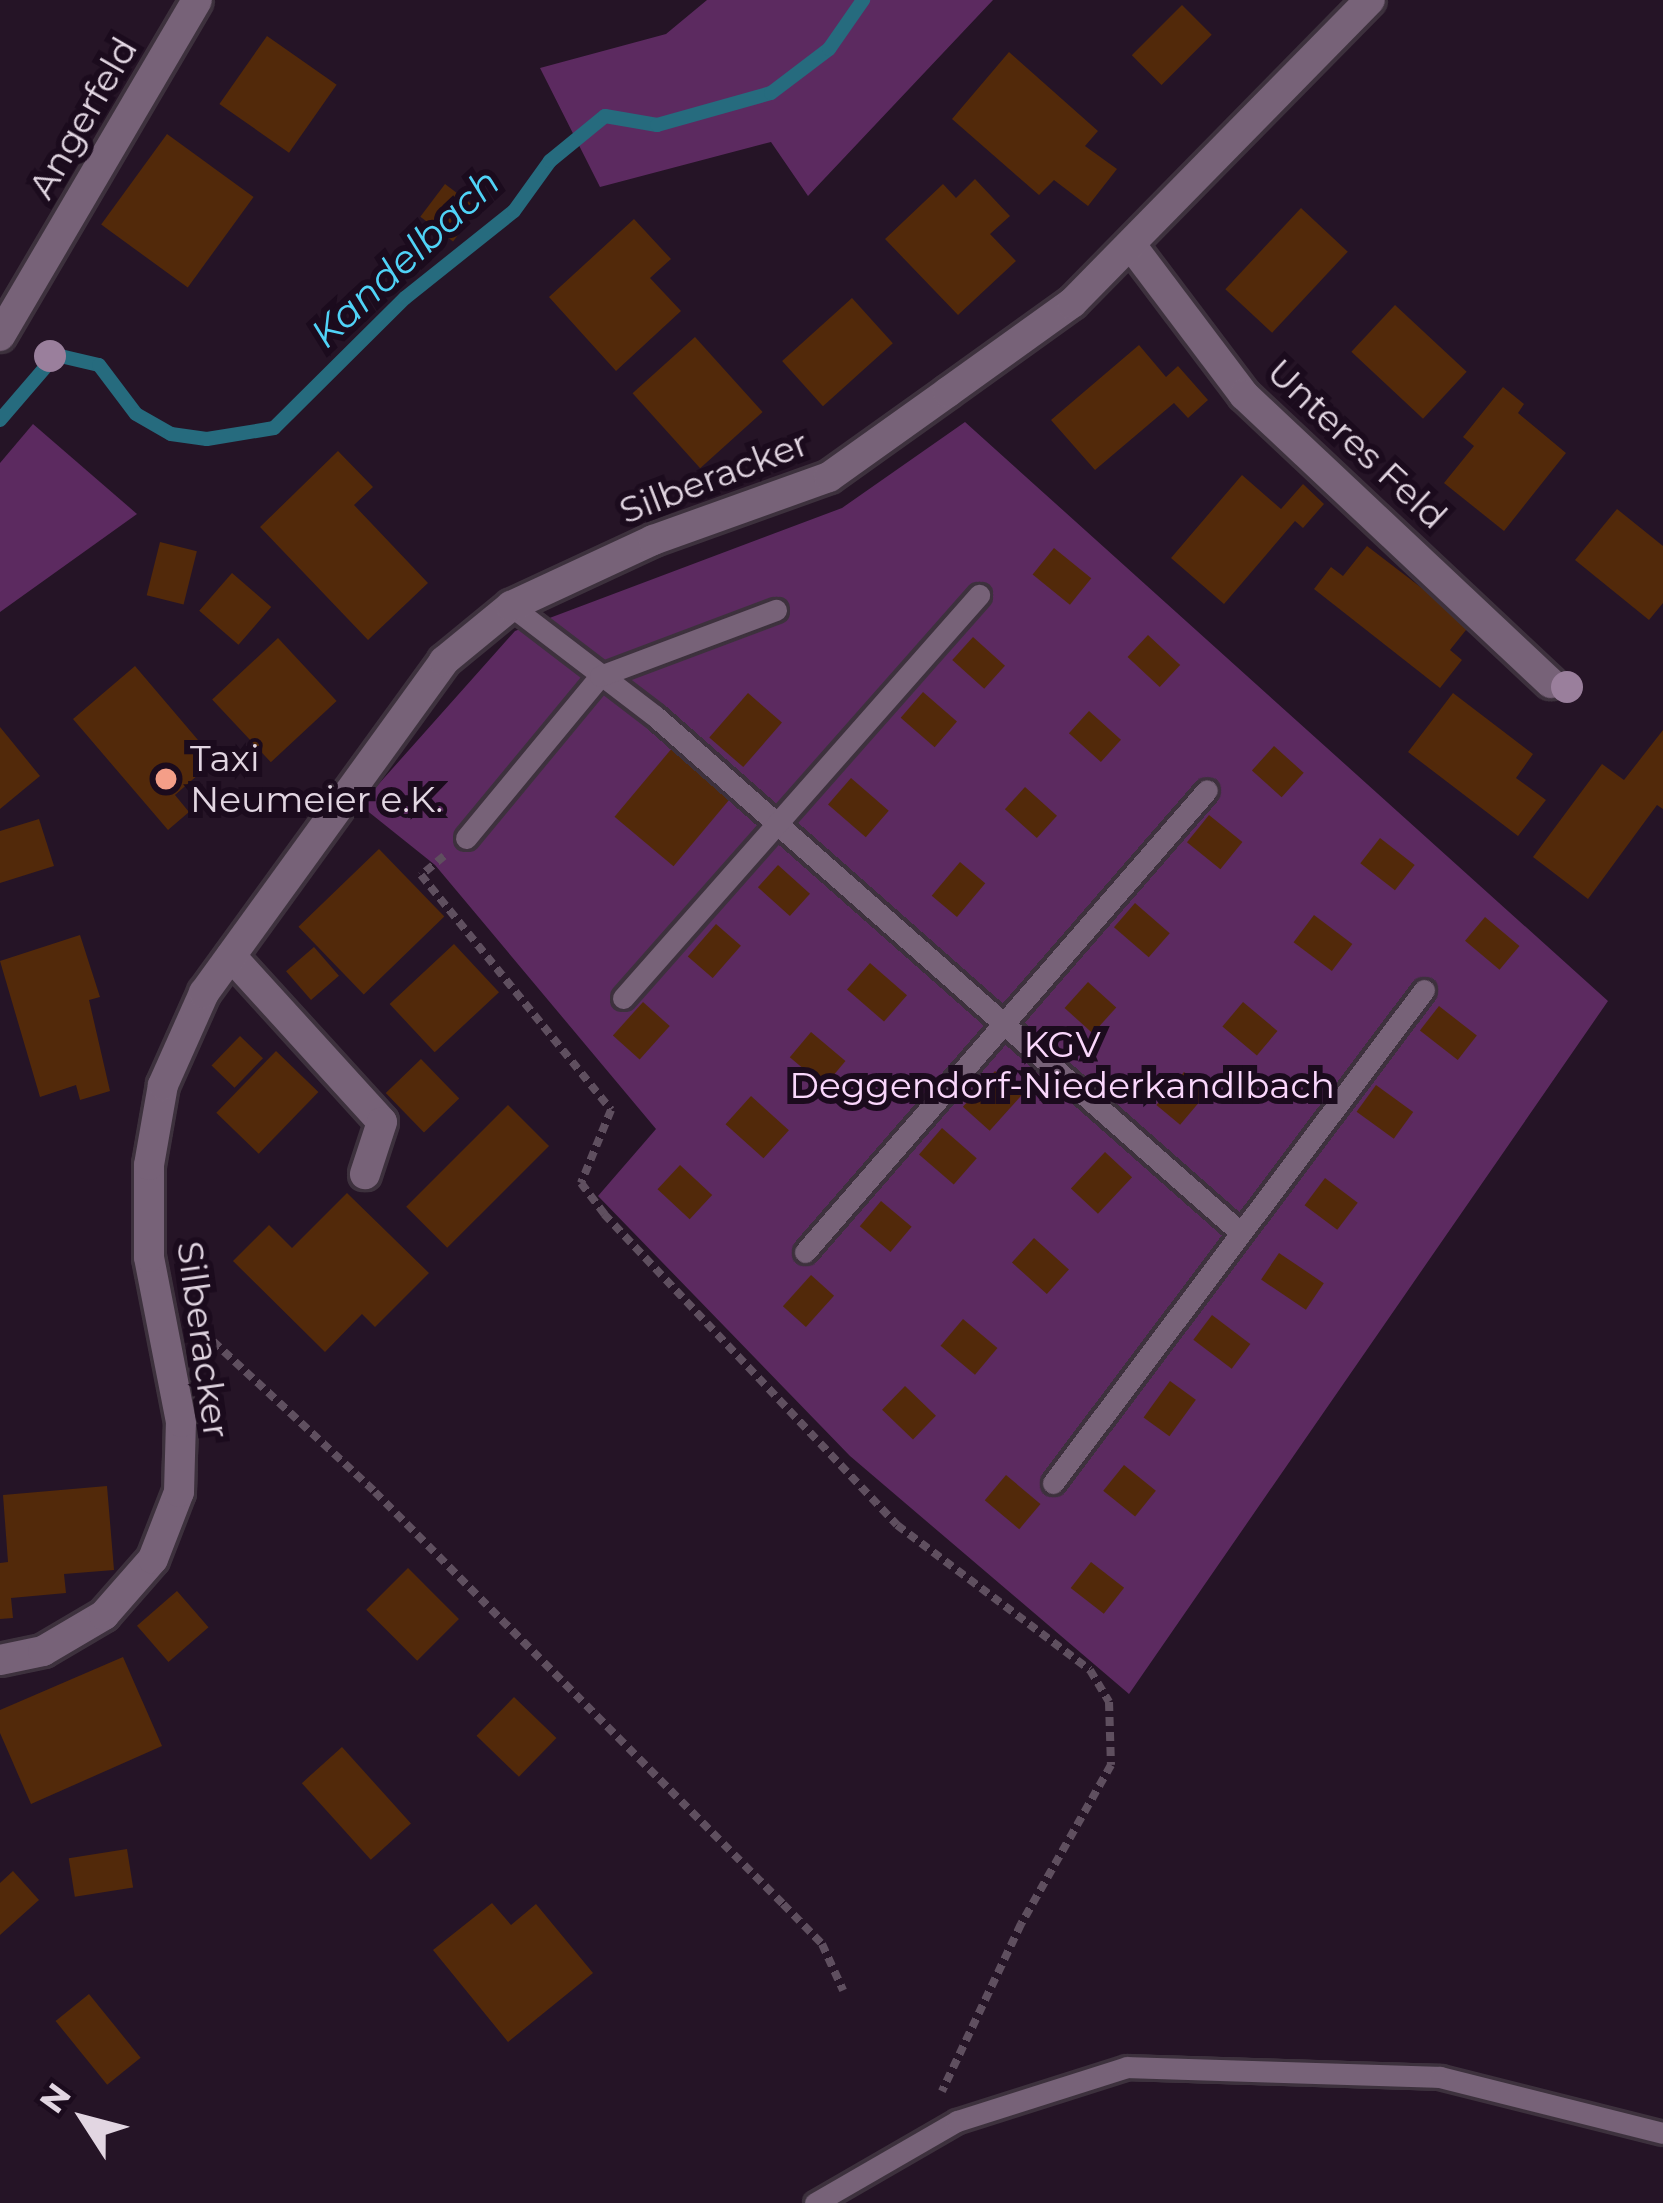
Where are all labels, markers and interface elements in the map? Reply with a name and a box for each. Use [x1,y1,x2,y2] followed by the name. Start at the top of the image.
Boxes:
[20,30,146,206] street label: Angerfeld
[301,159,509,357] water label: Kandelbach
[1258,350,1456,538] street label: Unteres Feld
[613,421,815,533] street label: Silberacker
[190,736,443,821] place label: Taxi Neumeier e.K.
[153,766,179,792] marker: Taxi Neumeier e.K.
[789,1022,1335,1107] park label: KGV Deggendorf-Niederkandlbach
[168,1239,238,1441] street label: Silberacker
[24,2059,144,2179] north arrow
[31,2075,79,2120] text: N

